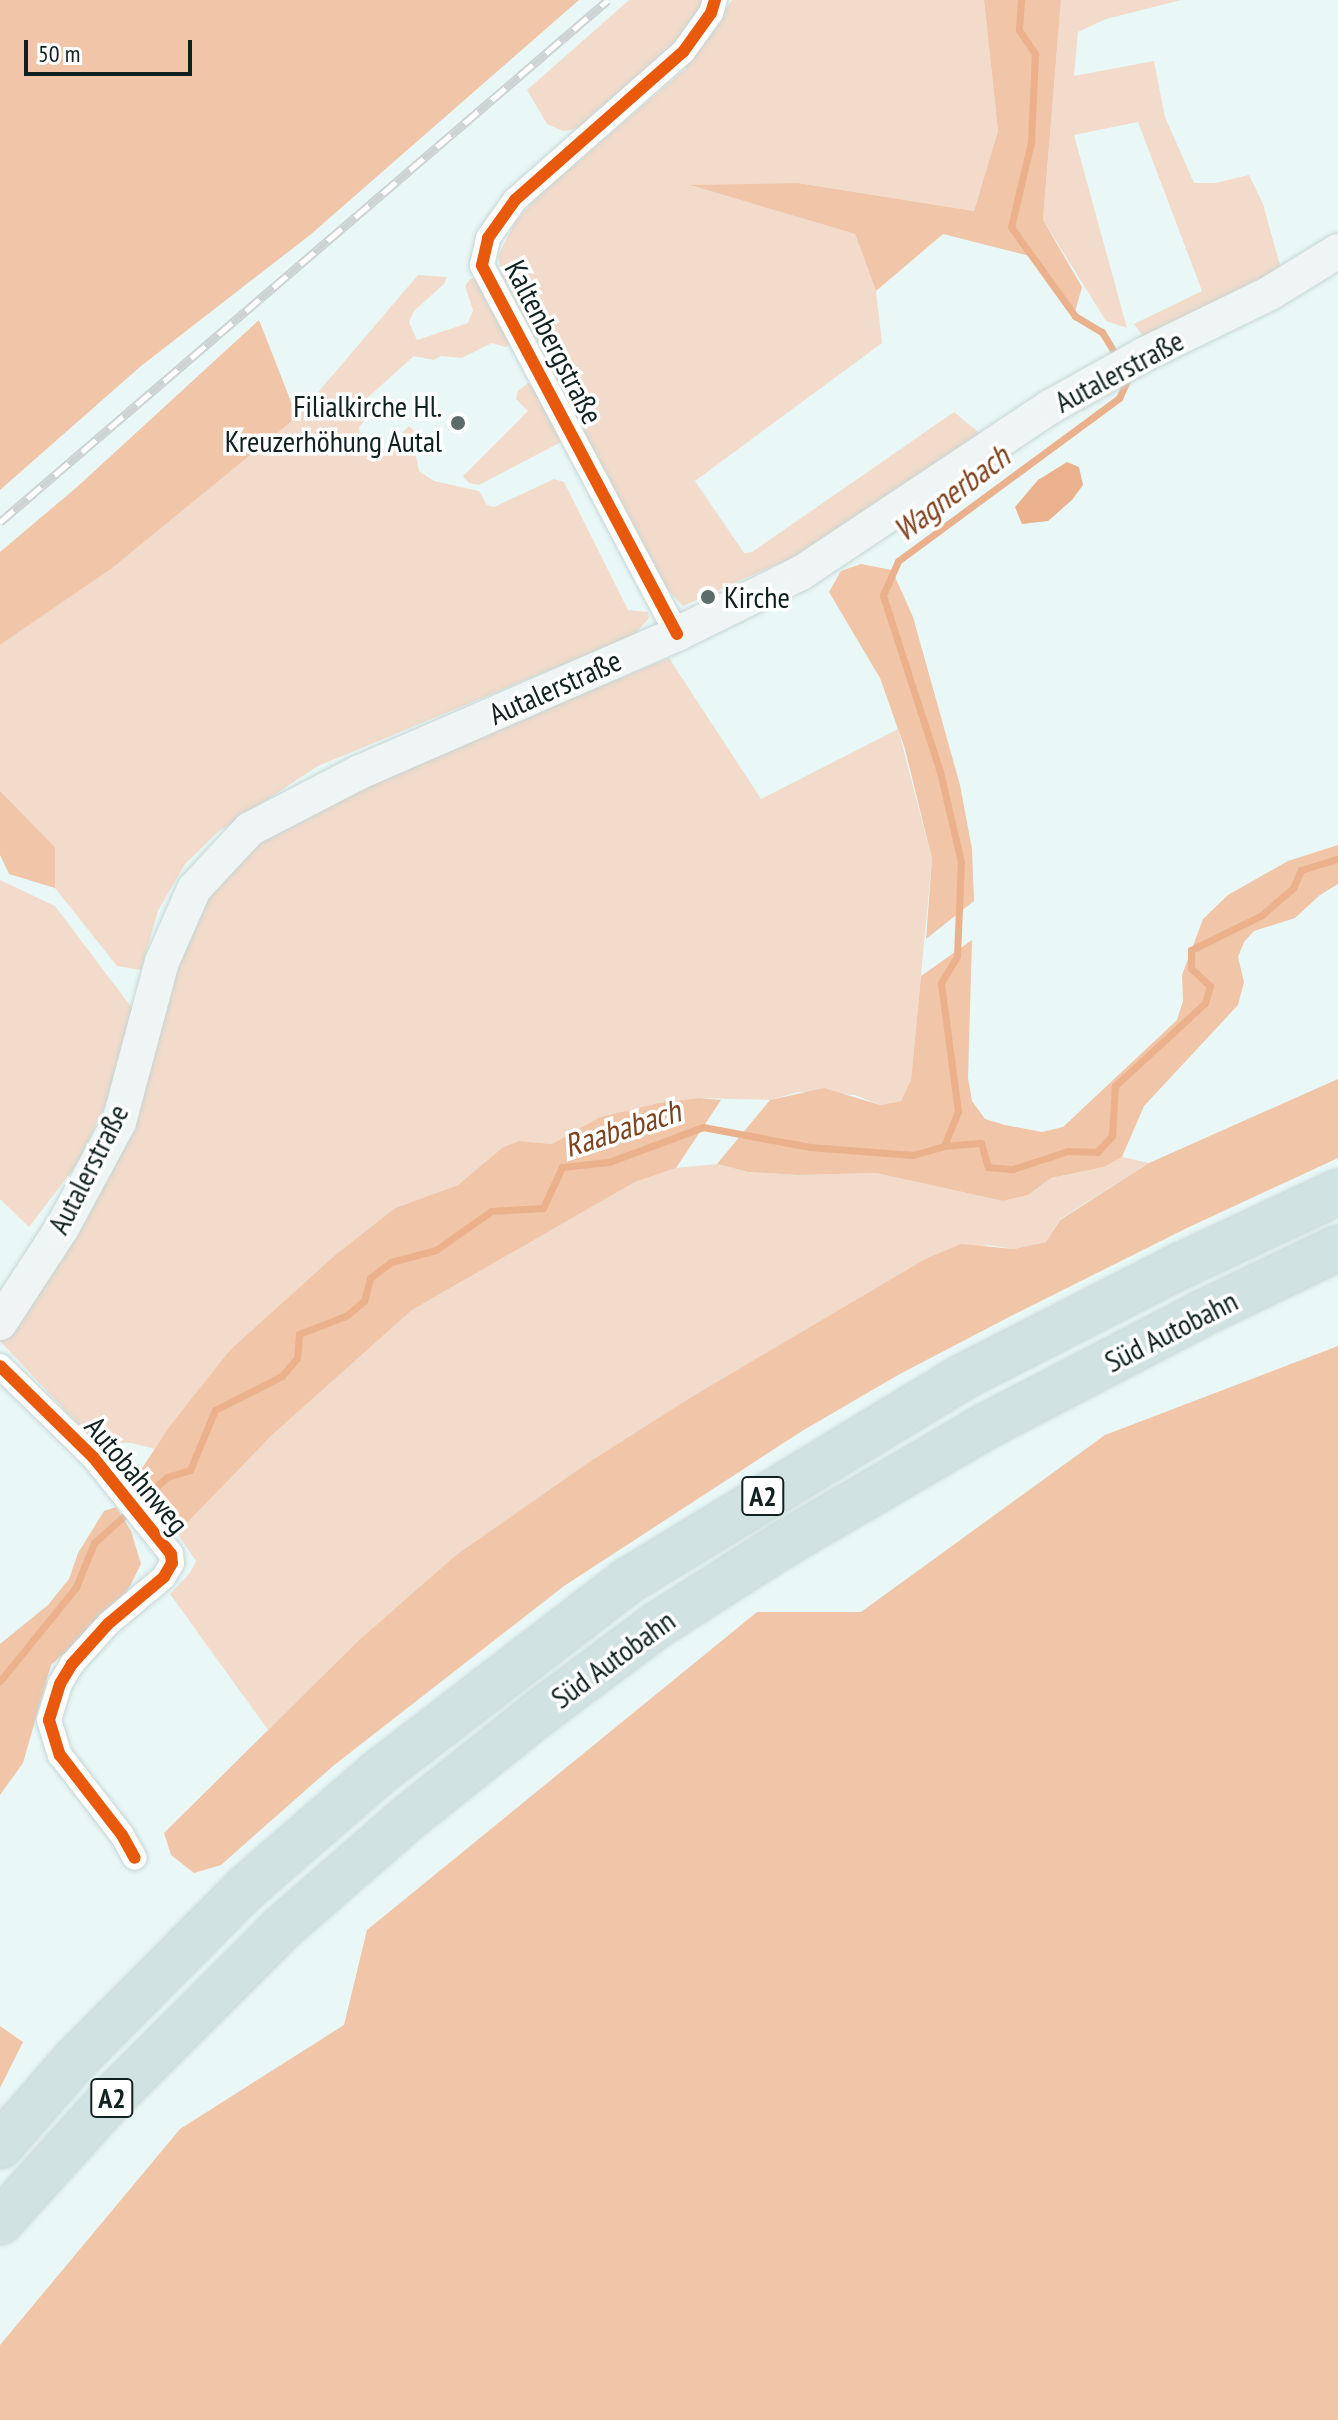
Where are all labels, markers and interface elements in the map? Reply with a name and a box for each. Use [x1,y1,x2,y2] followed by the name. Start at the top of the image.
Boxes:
[28,24,196,74] scale bar
[38,38,80,69] text: 50 m
[497,254,611,430] street label: Kaltenbergstraße
[1048,322,1190,420] street label: Autalerstraße
[224,388,442,458] place label: Filialkirche Hl. Kreuzerhöhung Autal
[449,414,467,432] marker: Filialkirche Hl. Kreuzerhöhung Autal
[885,437,1017,549] water label: Wagnerbach
[724,579,790,615] place label: Kirche
[699,588,717,606] marker: Kirche
[483,642,627,732] street label: Autalerstraße
[559,1091,685,1165] water label: Raababach
[40,1098,136,1240] street label: Autalerstraße
[1098,1282,1244,1380] street label: Süd Autobahn
[78,1409,196,1541] street label: Autobahnweg
[741,1472,785,1520] road number: A2
[544,1602,682,1716] street label: Süd Autobahn
[90,2074,134,2122] road number: A2

